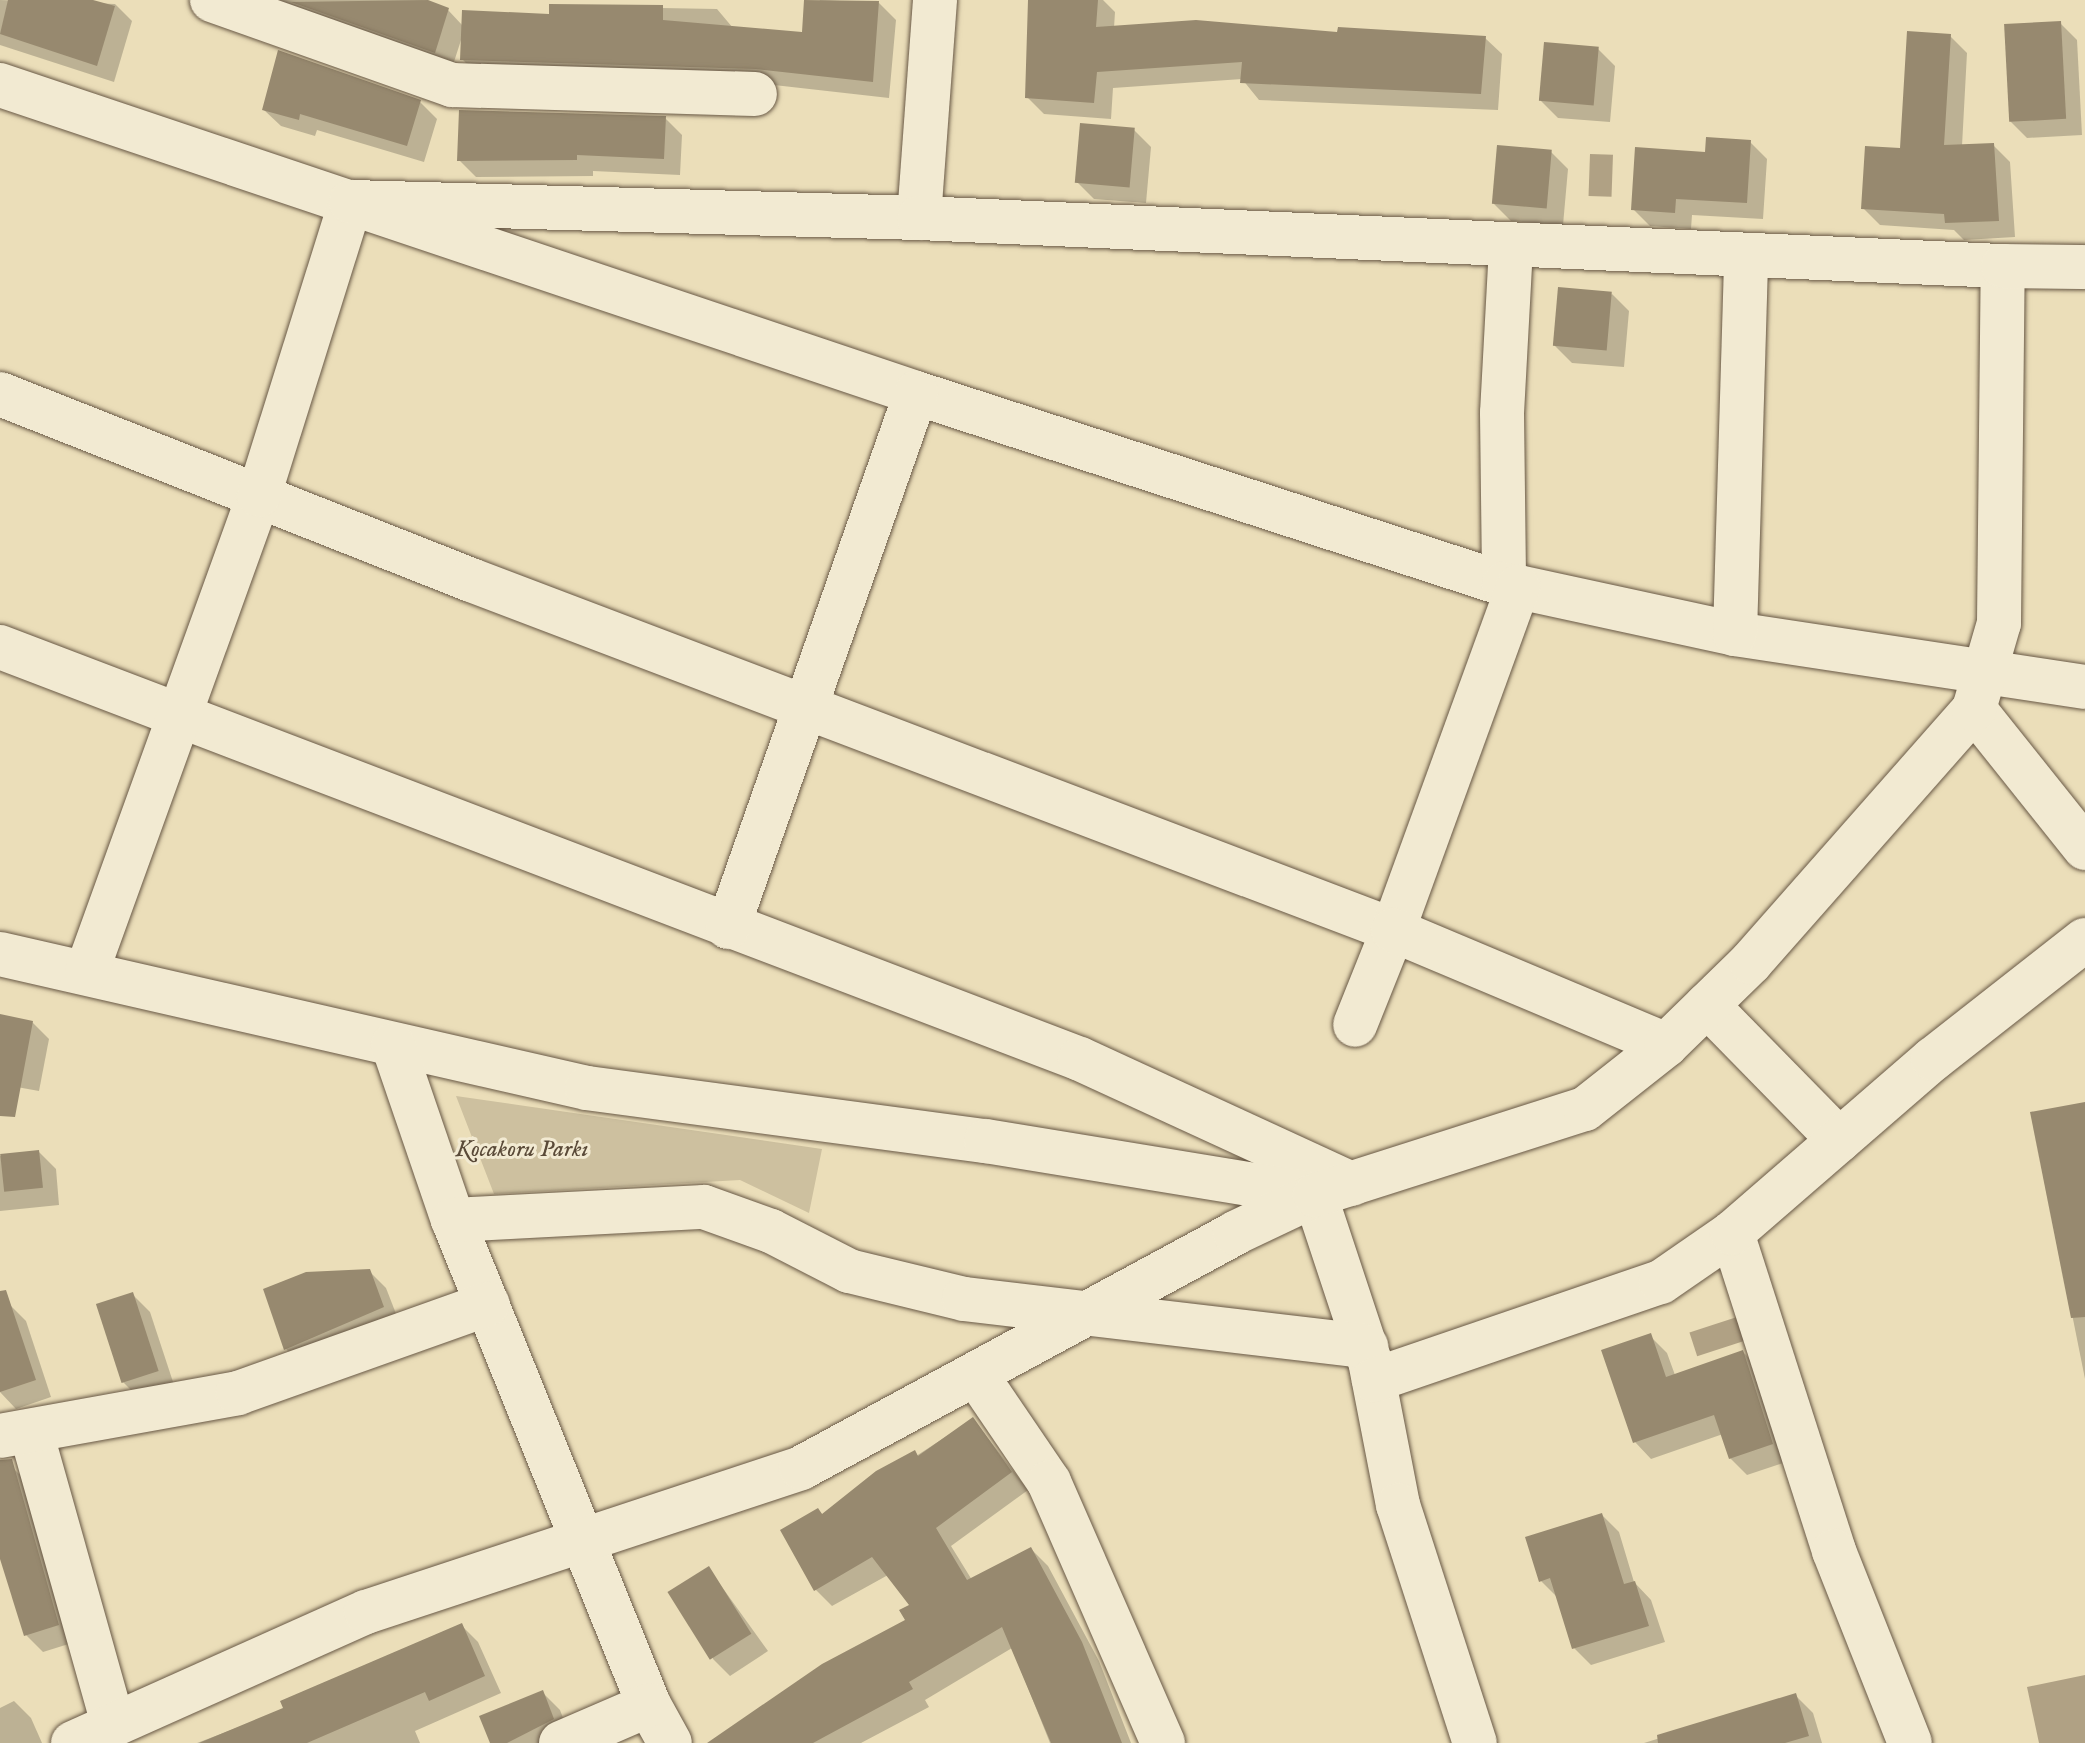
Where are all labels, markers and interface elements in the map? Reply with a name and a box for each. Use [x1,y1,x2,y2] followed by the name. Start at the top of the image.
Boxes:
[456,1136,588,1164] park label: Kocakoru Parkı

